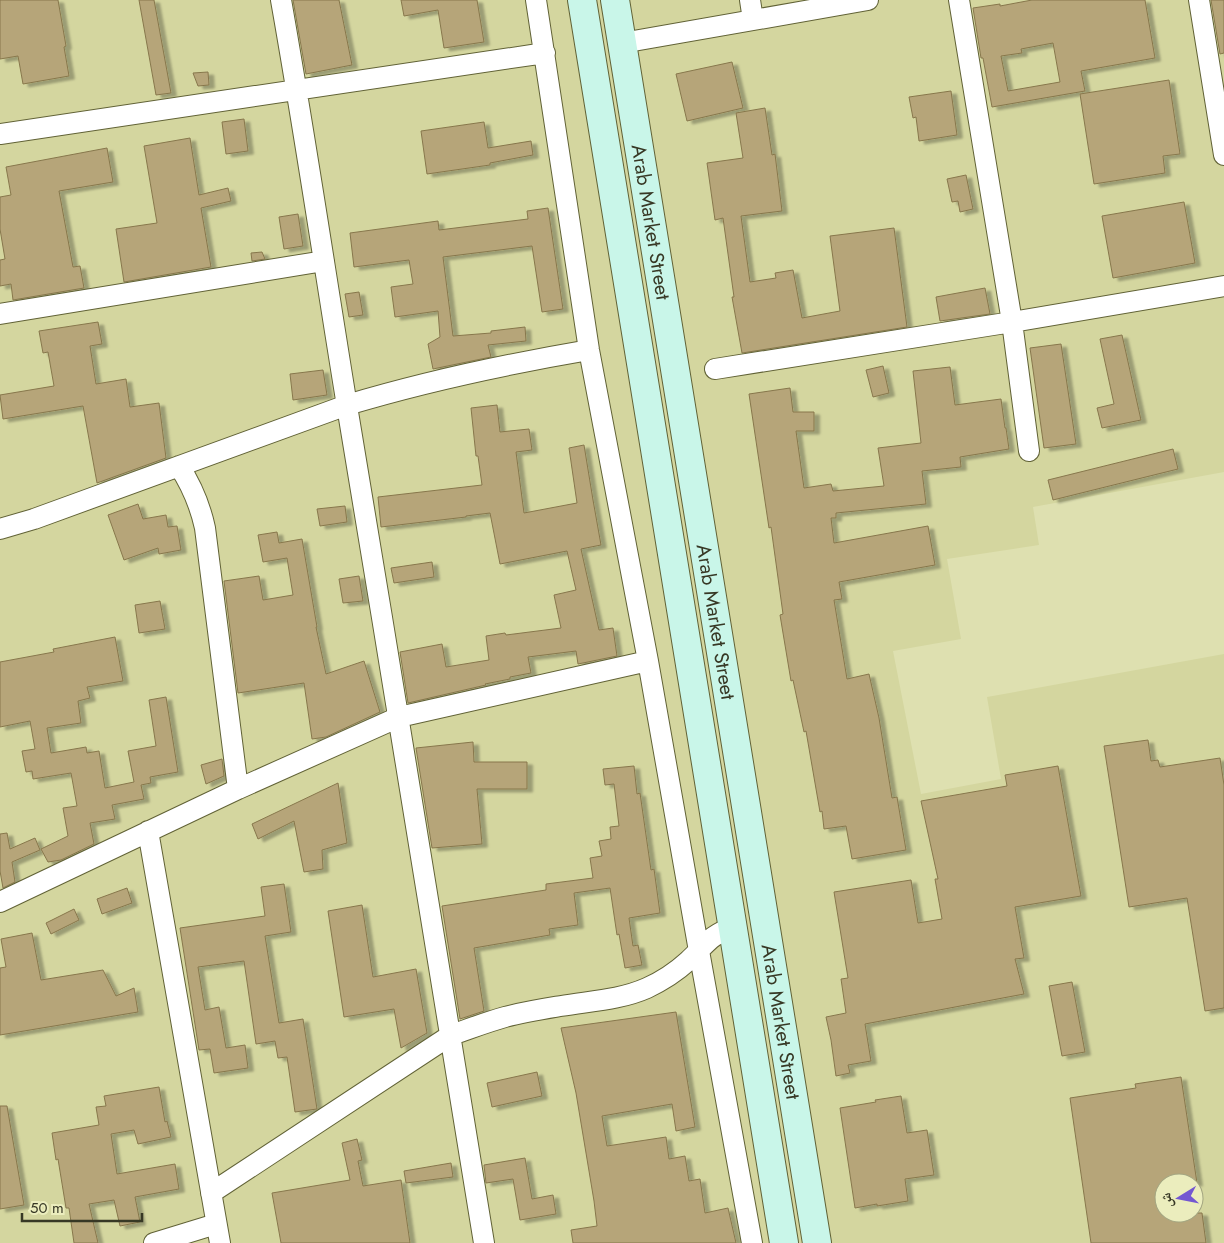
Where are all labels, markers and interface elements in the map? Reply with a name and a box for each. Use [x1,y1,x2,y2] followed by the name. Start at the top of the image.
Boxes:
[624,142,678,302] street label: Arab Market Street
[689,542,743,702] street label: Arab Market Street
[754,942,808,1102] street label: Arab Market Street
[1154,1173,1204,1223] north arrow
[22,1190,142,1222] scale bar
[1155,1191,1177,1209] text: ش
[30,1197,64,1219] text: 50 m

